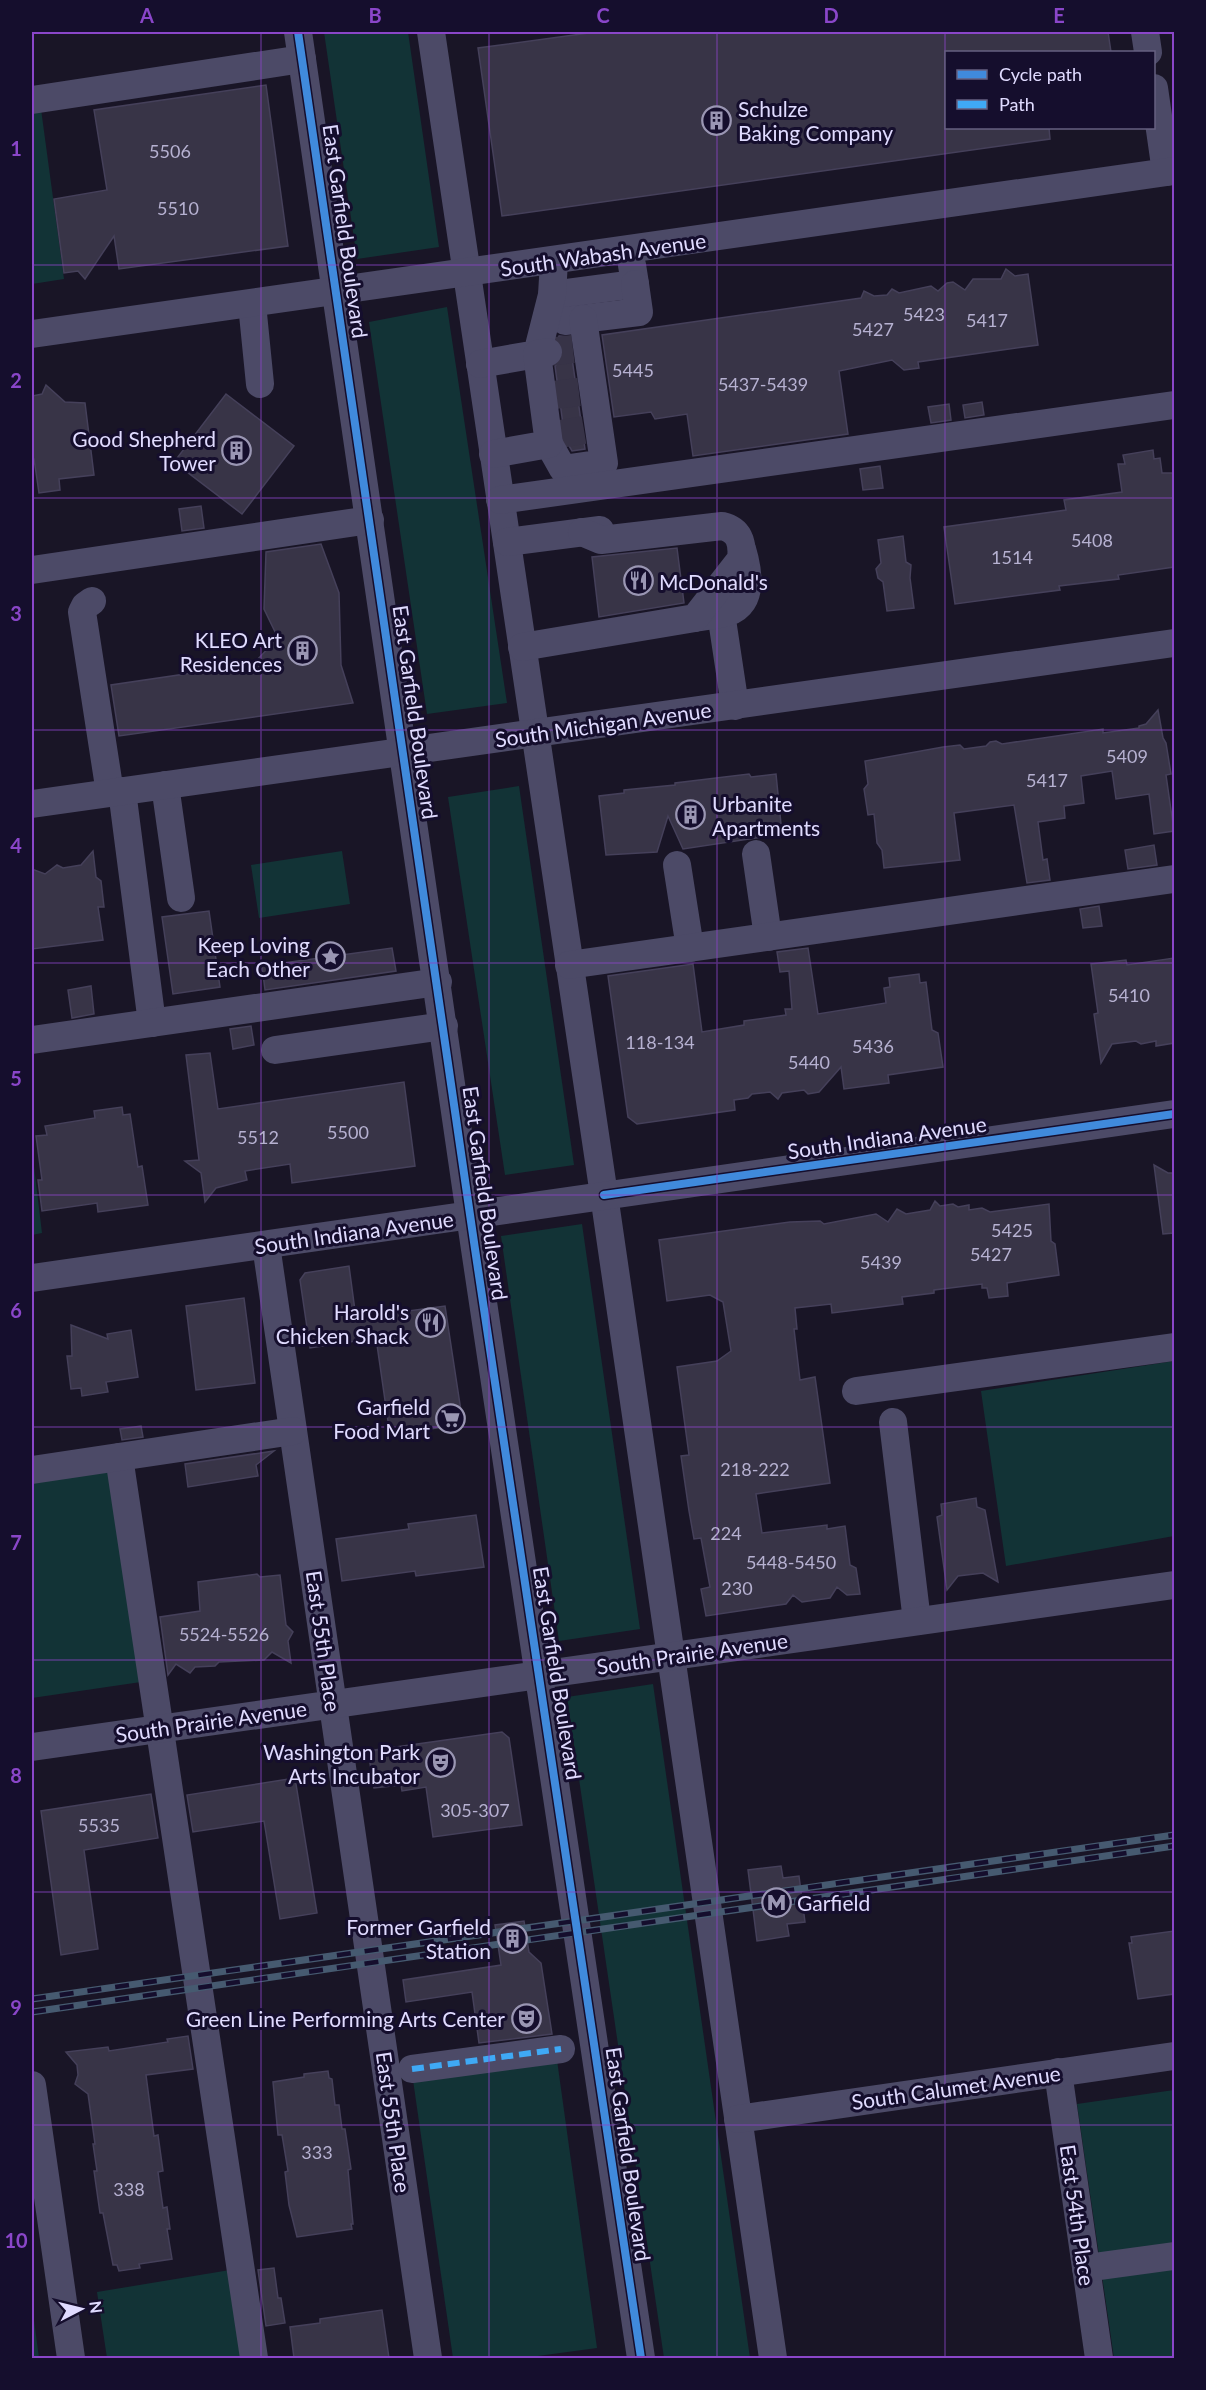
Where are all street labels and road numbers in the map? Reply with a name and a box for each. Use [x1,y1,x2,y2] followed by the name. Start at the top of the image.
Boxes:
[319,122,373,340] street label: East Garfield Boulevard
[499,227,707,281] street label: South Wabash Avenue
[389,603,443,821] street label: East Garfield Boulevard
[493,696,713,752] street label: South Michigan Avenue
[459,1084,513,1302] street label: East Garfield Boulevard
[786,1111,988,1163] street label: South Indiana Avenue
[253,1206,455,1258] street label: South Indiana Avenue
[529,1564,587,1782] street label: East Garfield Boulevard
[302,1569,346,1713] street label: East 55th Place
[595,1627,789,1679] street label: South Prairie Avenue
[114,1695,308,1747] street label: South Prairie Avenue
[602,2045,656,2263] street label: East Garfield Boulevard
[372,2050,416,2194] street label: East 55th Place
[850,2060,1062,2114] street label: South Calumet Avenue
[1056,2143,1100,2287] street label: East 54th Place

